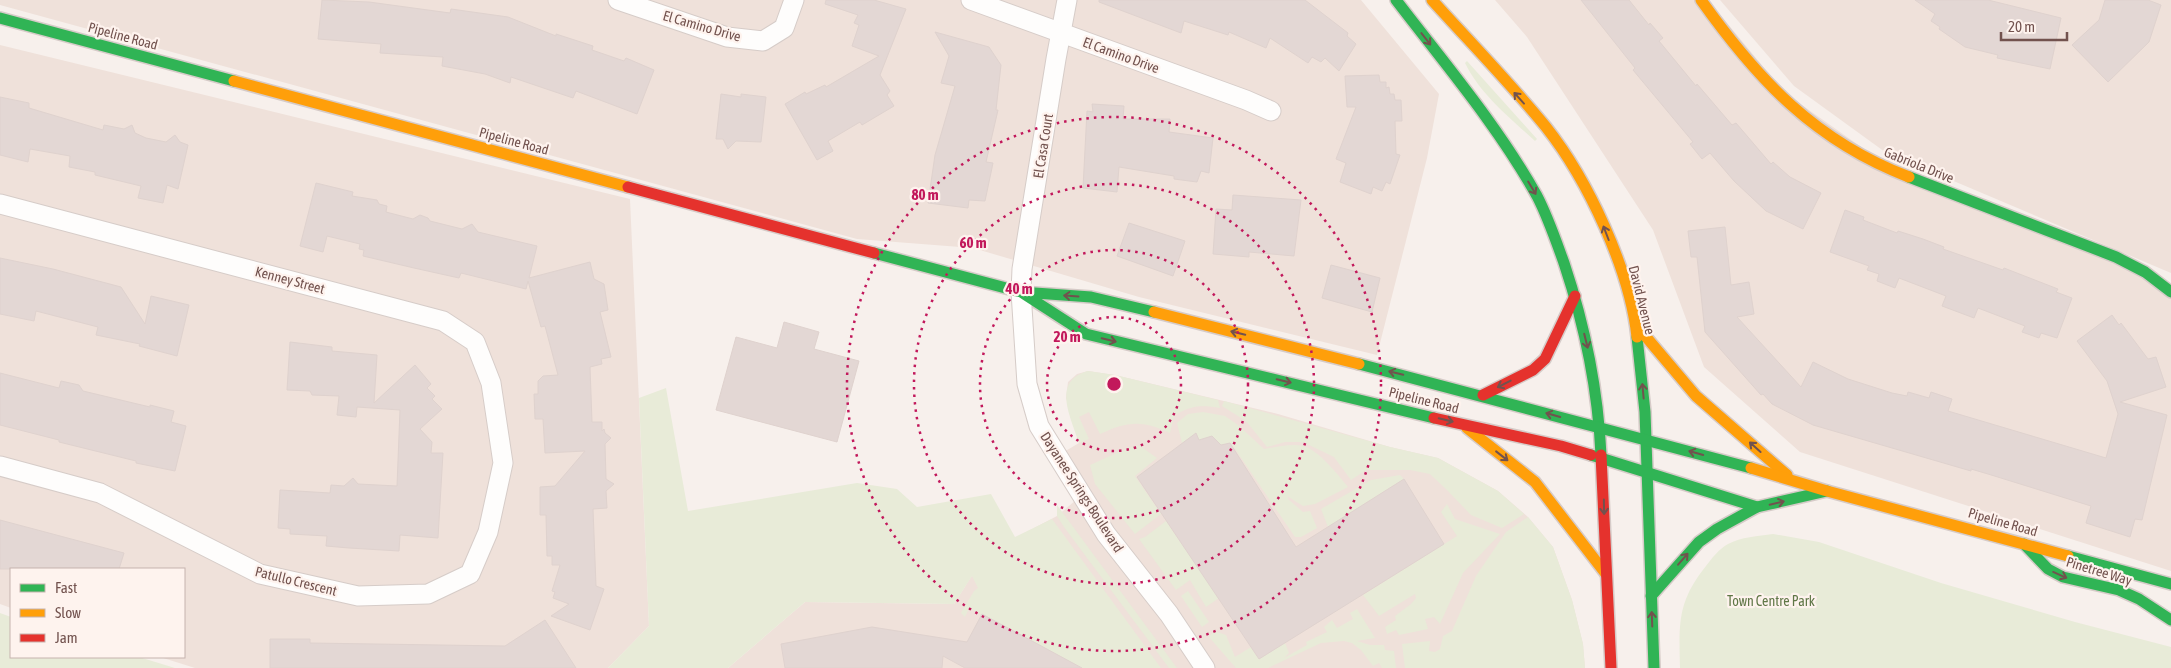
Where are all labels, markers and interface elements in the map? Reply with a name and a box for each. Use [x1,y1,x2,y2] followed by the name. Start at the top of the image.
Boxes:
[661,7,743,45] street label: El Camino Drive
[2001,10,2067,42] scale bar
[2008,18,2035,35] text: 20 m
[86,19,160,53] street label: Pipeline Road
[1420,32,1431,45] one-way arrow
[1081,34,1161,76] street label: El Camino Drive
[1513,91,1525,104] one-way arrow
[1030,112,1056,180] street label: El Casa Court
[477,124,551,158] street label: Pipeline Road
[1882,144,1956,186] street label: Gabriola Drive
[1527,181,1537,195] one-way arrow
[912,186,939,203] text: 80 m
[1601,226,1611,241] one-way arrow
[960,234,987,251] text: 60 m
[254,263,326,297] street label: Kenney Street
[1626,264,1658,336] street label: David Avenue
[1005,280,1033,297] text: 40 m
[1064,291,1080,301] one-way arrow
[1231,327,1247,337] one-way arrow
[1054,328,1081,345] text: 20 m
[1582,332,1591,348] one-way arrow
[1101,336,1117,345] one-way arrow
[1388,368,1404,377] one-way arrow
[1105,375,1123,393] centre of rings
[1276,377,1292,386] one-way arrow
[1497,380,1512,389] one-way arrow
[1639,383,1648,399] one-way arrow
[1387,384,1461,416] street label: Pipeline Road
[1545,410,1561,419] one-way arrow
[1437,416,1453,425] one-way arrow
[1037,429,1127,555] street label: Dayanee Springs Boulevard
[1749,441,1762,453] one-way arrow
[1689,447,1705,457] one-way arrow
[1495,450,1508,461] one-way arrow
[1769,498,1785,507] one-way arrow
[1599,499,1609,515] one-way arrow
[1966,504,2040,540] street label: Pipeline Road
[1678,553,1689,566] one-way arrow
[2064,553,2134,589] street label: Pinetree Way
[253,563,339,599] street label: Patullo Crescent
[10,568,185,658] legend
[2052,570,2067,580] one-way arrow
[55,579,77,596] text: Fast
[1727,593,1815,609] park label: Town Centre Park
[55,604,81,621] text: Slow
[1648,612,1657,628] one-way arrow
[55,629,78,646] text: Jam

